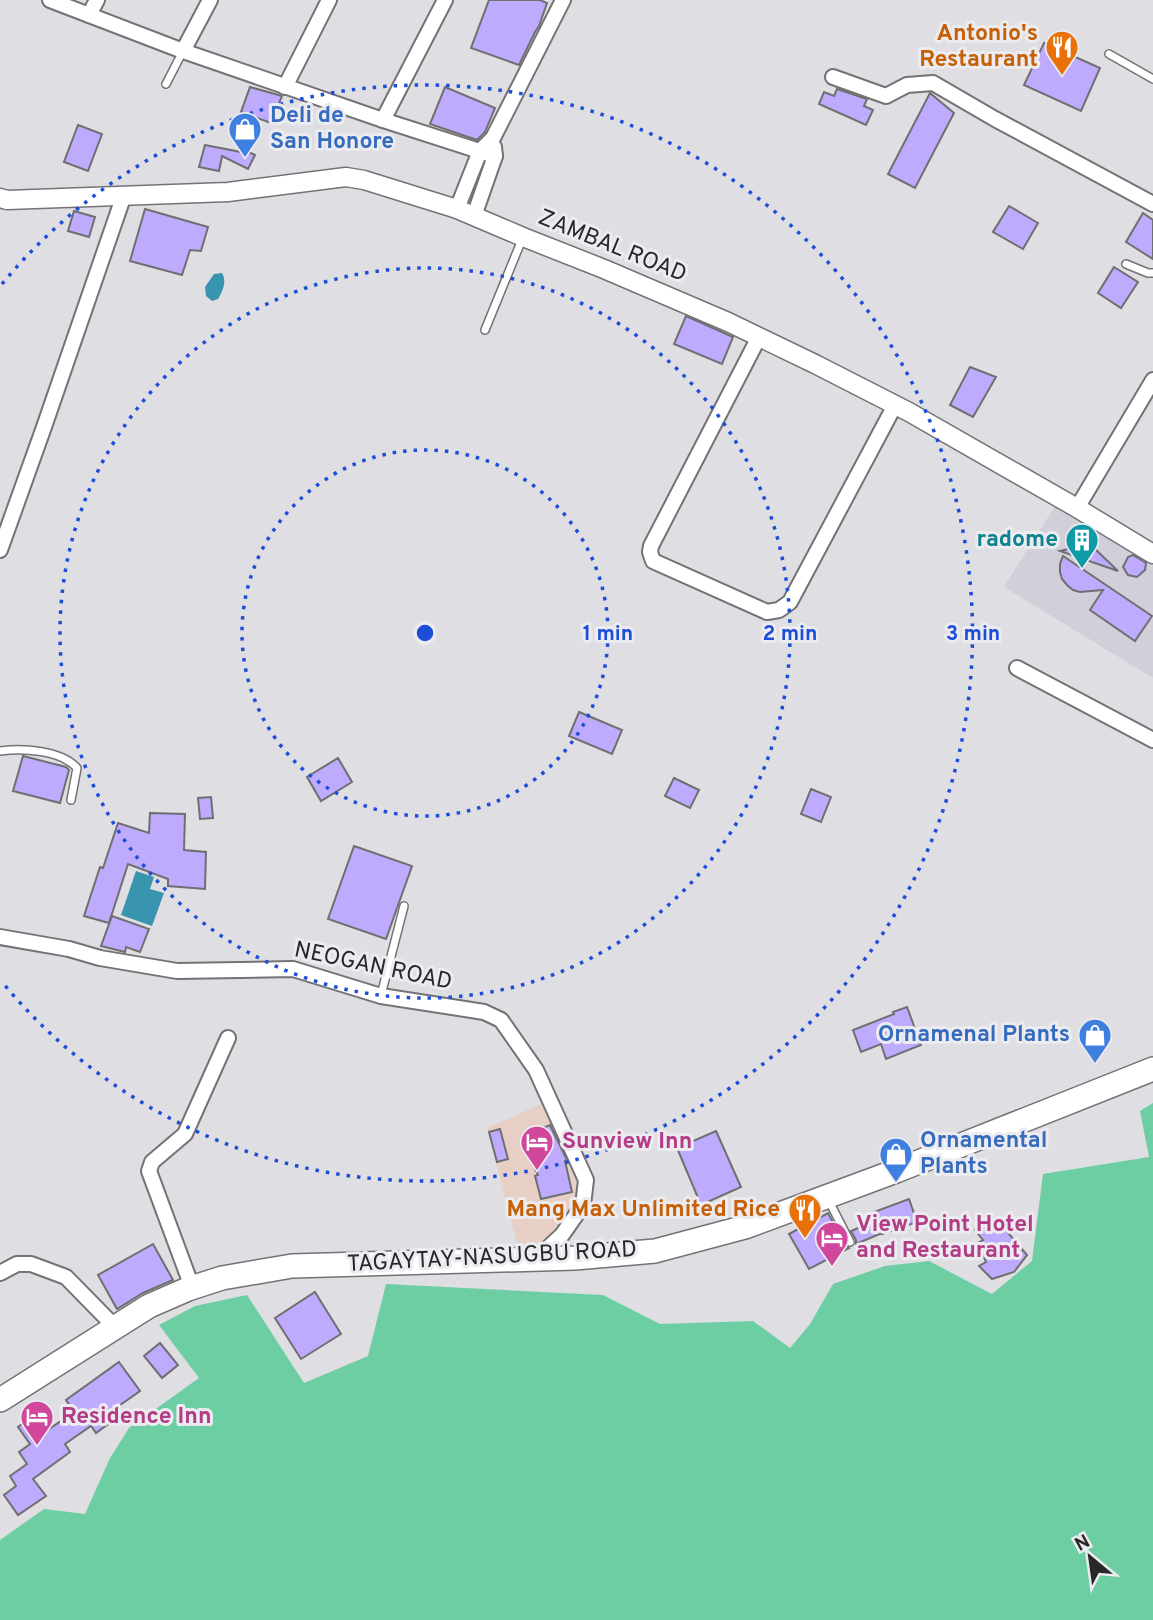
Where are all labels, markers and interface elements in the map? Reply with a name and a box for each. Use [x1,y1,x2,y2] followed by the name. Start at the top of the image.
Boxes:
[919,20,1038,75] place label: Antonio's Restaurant
[1043,28,1081,77] restaurant icon: Antonio's Restaurant
[270,102,394,157] place label: Deli de San Honore
[226,110,264,159] shop icon: Deli de San Honore
[533,204,691,290] street label: ZAMBAL ROAD
[1063,521,1101,570] building icon: radome
[977,526,1058,555] place label: radome
[413,621,437,645] centre of rings
[583,621,633,648] text: 1 min
[763,621,817,648] text: 2 min
[946,621,1000,648] text: 3 min
[291,936,455,998] street label: NEOGAN ROAD
[1076,1016,1114,1065] shop icon: Ornamenal Plants
[878,1021,1070,1050] place label: Ornamenal Plants
[518,1123,556,1172] hotel icon: Sunview Inn
[920,1127,1047,1182] place label: Ornamental Plants
[562,1128,692,1157] place label: Sunview Inn
[877,1135,915,1184] shop icon: Ornamental Plants
[786,1191,824,1240] restaurant icon: Mang Max Unlimited Rice
[506,1196,780,1225] place label: Mang Max Unlimited Rice
[856,1211,1034,1266] place label: View Point Hotel and Restaurant
[813,1219,851,1268] hotel icon: View Point Hotel and Restaurant
[346,1236,638,1280] street label: TAGAYTAY-NASUGBU ROAD
[18,1398,56,1447] hotel icon: Residence Inn
[61,1403,212,1432] place label: Residence Inn
[1055,1522,1125,1592] north arrow
[1071,1530,1095,1558] text: N

